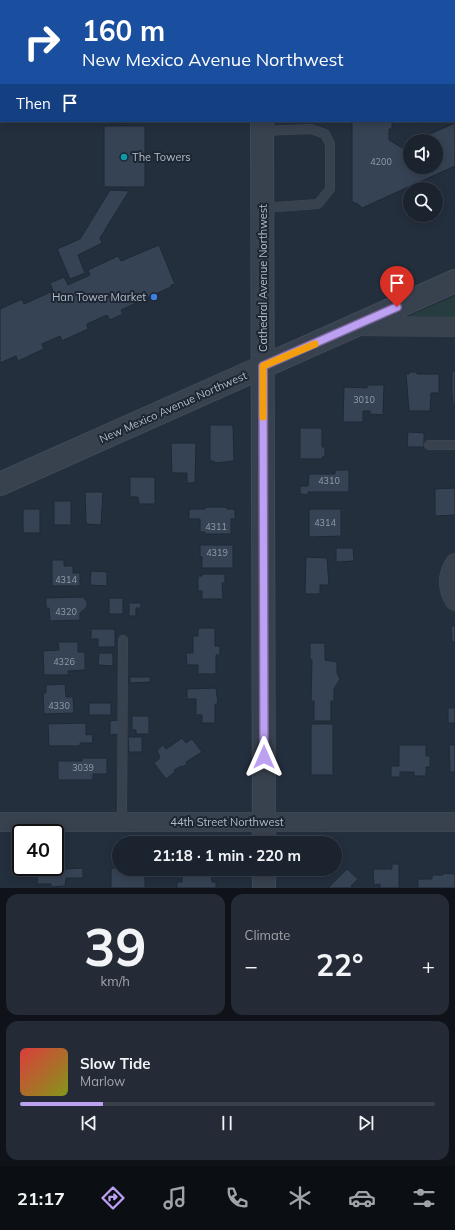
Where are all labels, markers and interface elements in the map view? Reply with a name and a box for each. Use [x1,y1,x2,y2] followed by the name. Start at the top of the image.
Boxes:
[82,13,165,48] text: 160 m
[16,16,68,68] icon: right
[82,48,344,71] text: New Mexico Avenue Northwest
[59,92,81,114] icon: arrive
[16,94,51,113] text: Then
[403,134,443,222] map controls
[403,134,443,174] button: sound
[132,150,191,164] place label: The Towers
[119,152,129,162] marker: The Towers
[370,156,392,167] house number: 4200
[403,182,443,222] button: search
[256,204,270,352] street label: Cathedral Avenue Northwest
[380,266,414,307] pin
[386,272,408,294] icon: arrive
[52,290,146,304] place label: Han Tower Market
[149,292,159,302] marker: Han Tower Market
[97,368,249,446] street label: New Mexico Avenue Northwest
[353,394,375,405] house number: 3010
[318,475,340,486] house number: 4310
[314,517,336,528] house number: 4314
[205,521,227,532] house number: 4311
[206,547,228,558] house number: 4319
[55,574,77,585] house number: 4314
[55,606,77,617] house number: 4320
[53,656,75,667] house number: 4326
[48,700,70,711] house number: 4330
[243,736,285,778] position arrow
[72,762,94,773] house number: 3039
[170,815,284,829] street label: 44th Street Northwest
[12,824,64,876] speed limit sign: 40
[153,846,301,865] text: 21:18 · 1 min · 220 m
[84,914,146,979] text: 39
[245,927,290,943] text: Climate
[316,946,363,984] text: 22°
[245,952,258,980] text: −
[422,952,435,980] text: +
[101,973,130,989] text: km/h
[80,1054,150,1073] text: Slow Tide
[80,1073,125,1089] text: Marlow
[78,1112,100,1134] icon: previous
[216,1112,238,1134] icon: pause
[355,1112,377,1134] icon: next
[99,1184,127,1212] icon: directions
[161,1184,189,1212] icon: music
[223,1184,251,1212] icon: phone
[286,1184,314,1212] icon: climate
[348,1184,376,1212] icon: car
[410,1184,438,1212] icon: filters
[17,1187,65,1210] text: 21:17

